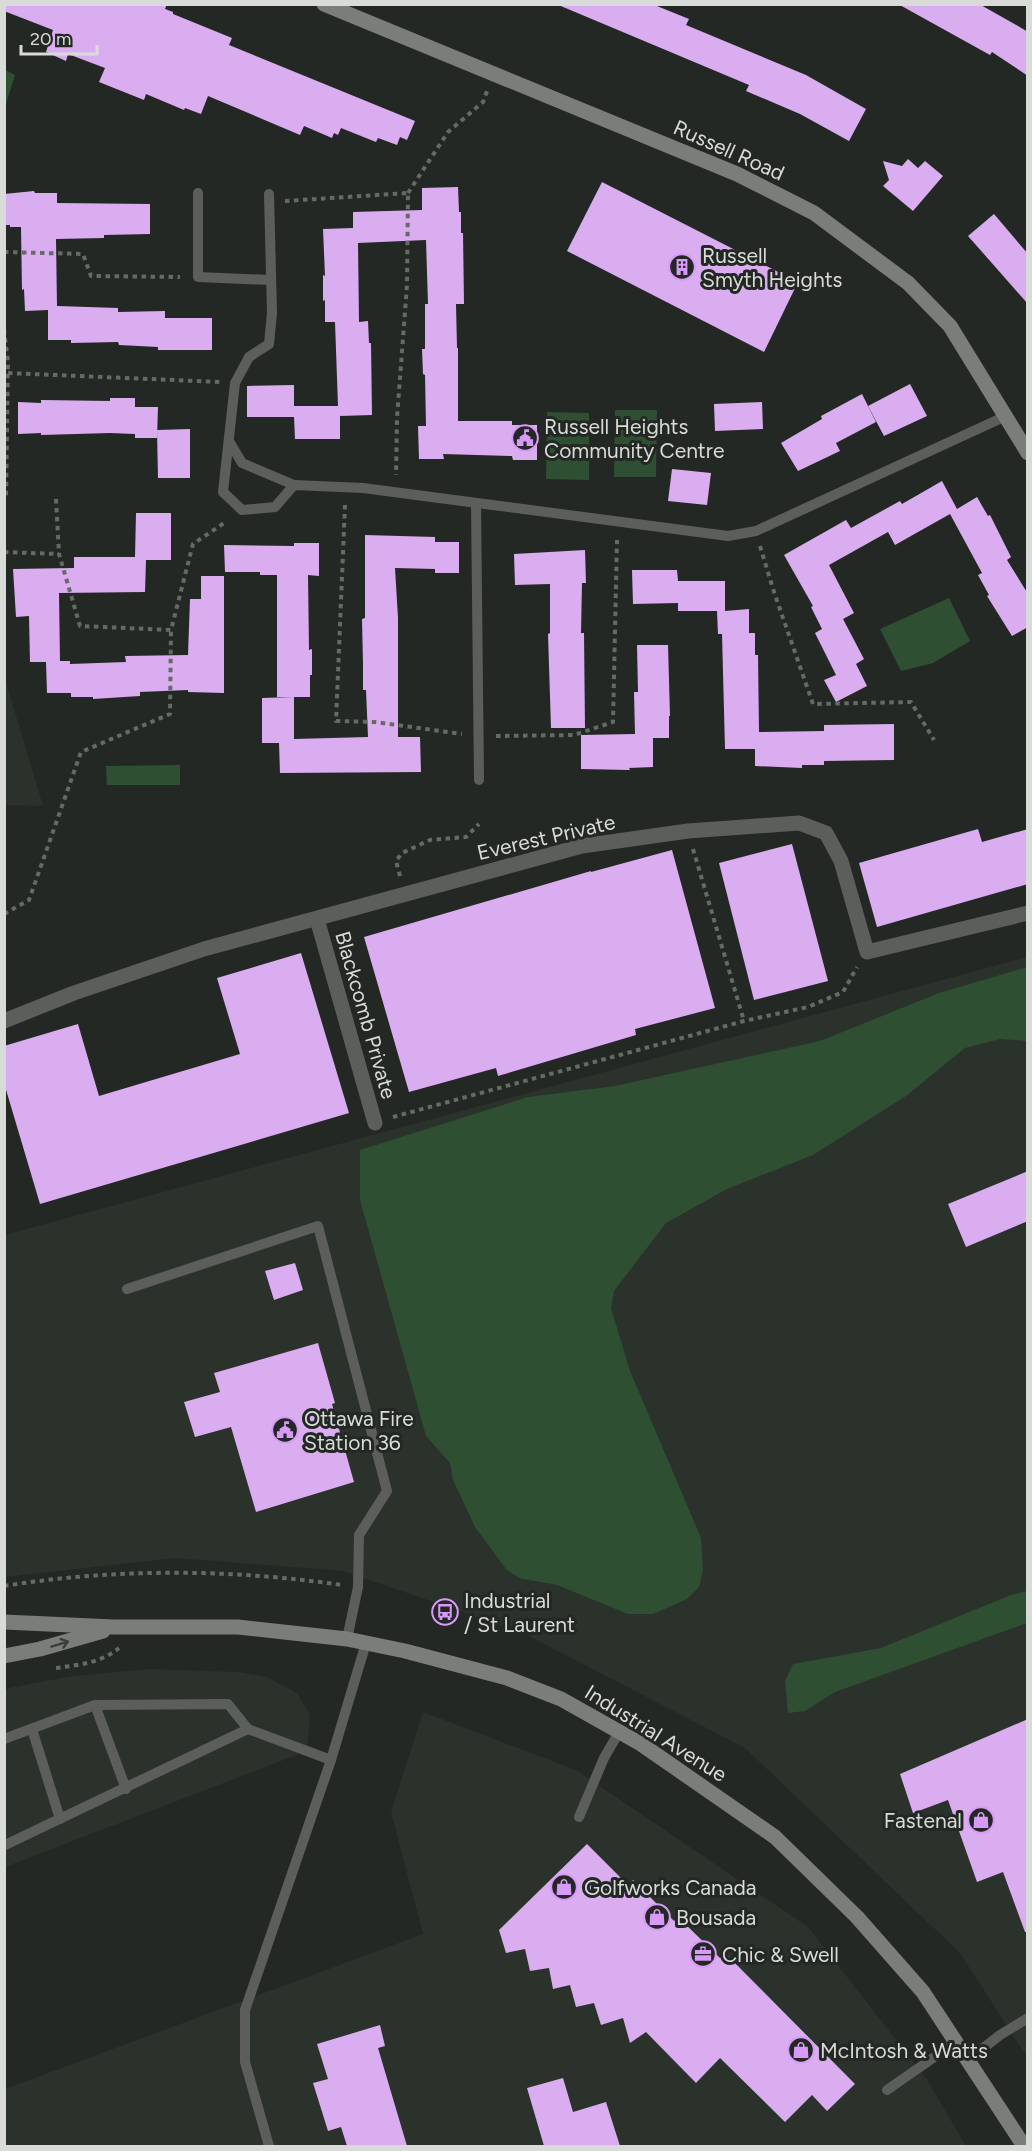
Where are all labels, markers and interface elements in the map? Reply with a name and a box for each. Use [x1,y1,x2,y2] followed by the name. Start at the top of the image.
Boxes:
[21,18,98,56] scale bar
[30,28,71,50] text: 20 m
[670,114,788,186] street label: Russell Road
[702,243,842,292] place label: Russell Smyth Heights
[667,252,697,282] building icon: Russell Smyth Heights
[544,414,724,463] place label: Russell Heights Community Centre
[510,423,540,453] public building icon: Russell Heights Community Centre
[475,809,617,865] street label: Everest Private
[330,928,402,1102] street label: Blackcomb Private
[304,1406,414,1455] place label: Ottawa Fire Station 36
[270,1415,300,1445] public building icon: Ottawa Fire Station 36
[464,1588,575,1637] place label: Industrial / St Laurent
[430,1597,460,1627] bus stop icon: Industrial / St Laurent
[50,1638,69,1649] one-way arrow
[580,1679,732,1787] street label: Industrial Avenue
[966,1805,996,1835] shop icon: Fastenal
[884,1808,962,1833] place label: Fastenal
[549,1872,579,1902] shop icon: Golfworks Canada
[584,1875,756,1900] place label: Golfworks Canada
[642,1902,672,1932] shop icon: Bousada
[676,1905,756,1930] place label: Bousada
[688,1939,718,1969] office icon: Chic & Swell
[722,1942,839,1967] place label: Chic & Swell
[786,2035,816,2065] shop icon: McIntosh & Watts
[820,2038,988,2063] place label: McIntosh & Watts

